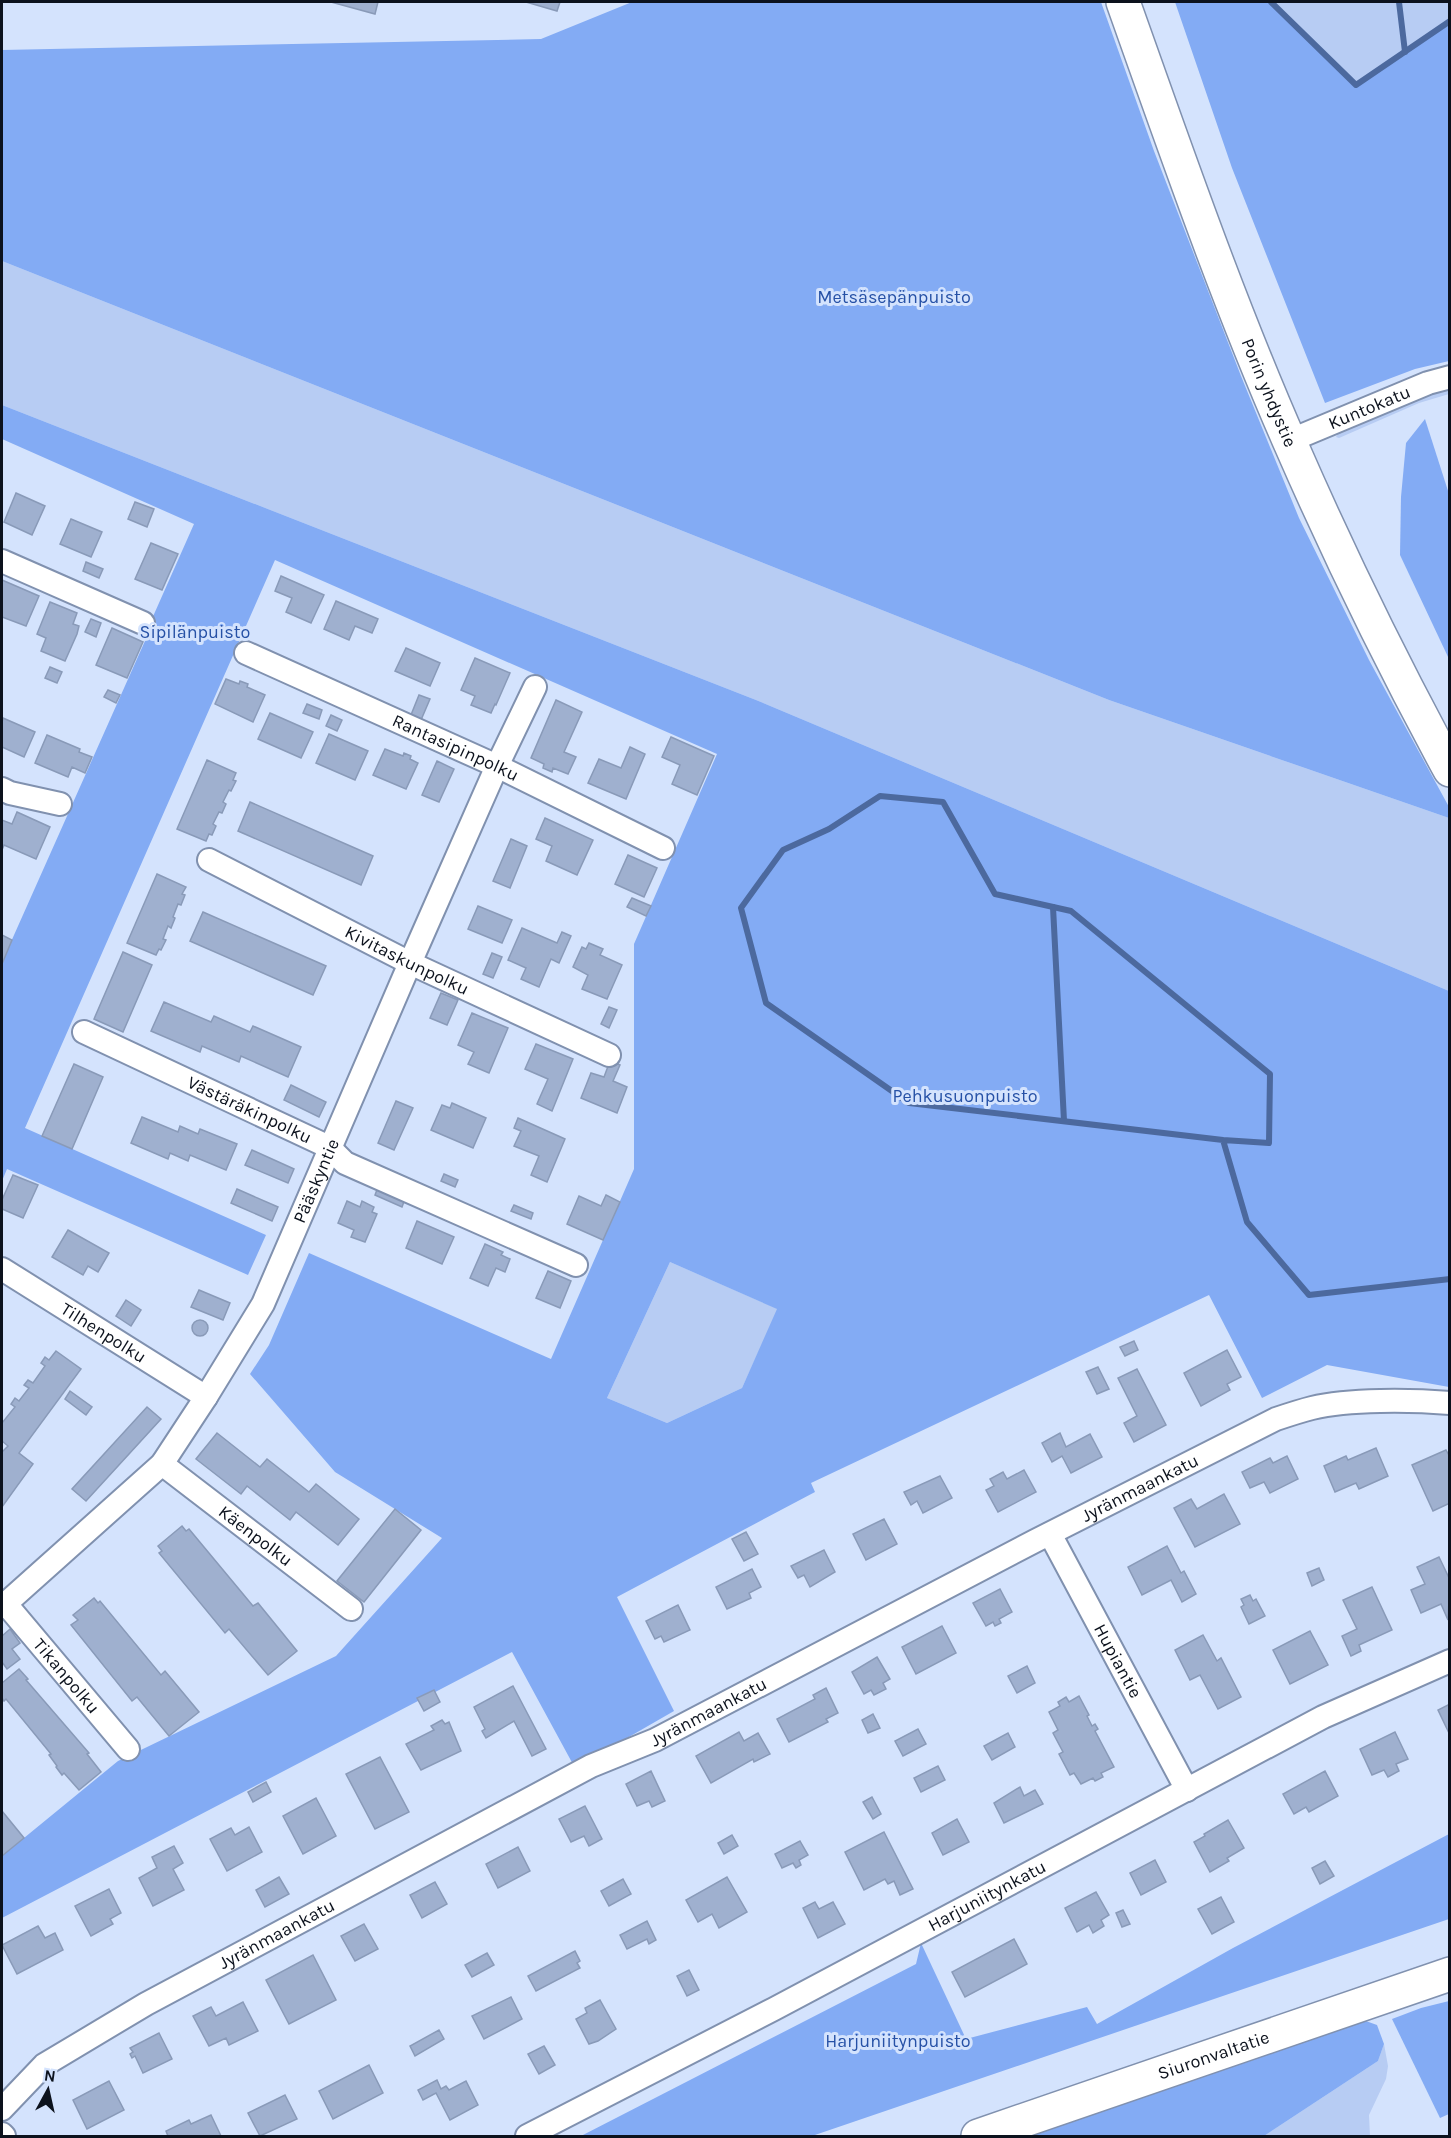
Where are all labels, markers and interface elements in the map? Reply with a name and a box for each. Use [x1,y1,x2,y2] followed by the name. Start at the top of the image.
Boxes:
[817,286,971,308] park label: Metsäsepänpuisto
[1237,335,1302,450] street label: Porin yhdystie
[1325,381,1414,434] street label: Kuntokatu
[140,621,250,643] park label: Sipilänpuisto
[389,709,523,786] street label: Rantasipinpolku
[341,921,473,1000] street label: Kivitaskunpolku
[184,1071,315,1148] street label: Västäräkinpolku
[892,1085,1038,1107] park label: Pehkusuonpuisto
[288,1135,344,1226] street label: Pääskyntie
[57,1298,151,1368] street label: Tilhenpolku
[1078,1449,1202,1527] street label: Jyränmaankatu
[214,1500,297,1571] street label: Käenpolku
[1089,1620,1147,1702] street label: Hupiantie
[29,1634,104,1718] street label: Tikanpolku
[647,1672,771,1751] street label: Jyränmaankatu
[924,1855,1050,1936] street label: Harjuniitynkatu
[215,1894,339,1974] street label: Jyränmaankatu
[1155,2026,1272,2084] street label: Siuronvaltatie
[825,2030,971,2052] park label: Harjuniitynpuisto
[18,2060,78,2120] north arrow
[43,2065,57,2086] text: N

